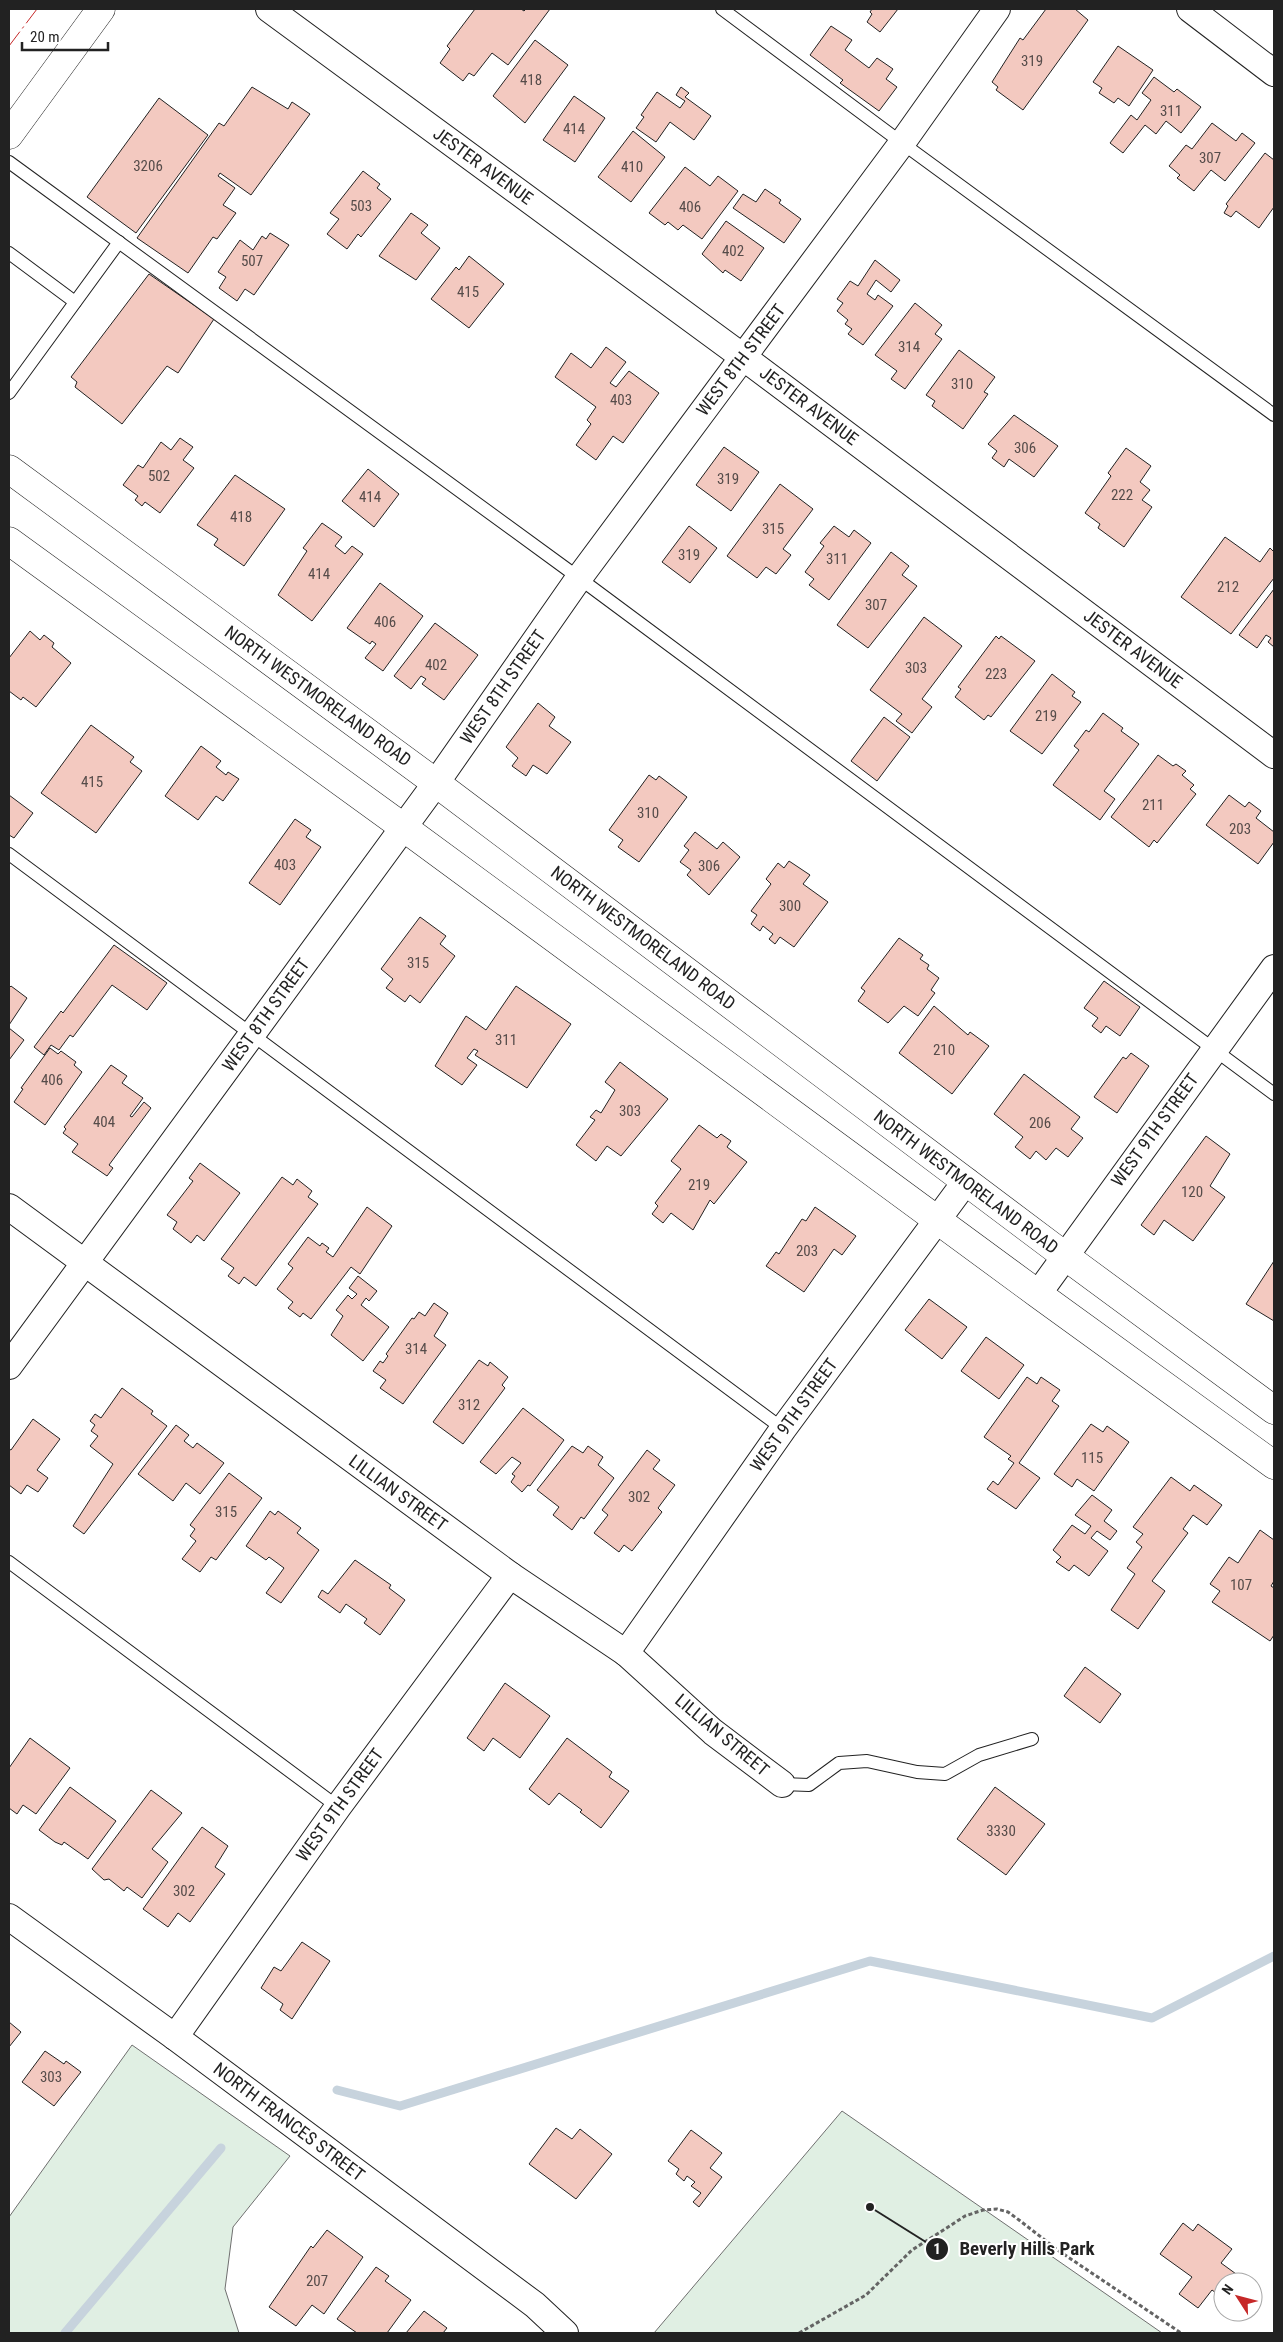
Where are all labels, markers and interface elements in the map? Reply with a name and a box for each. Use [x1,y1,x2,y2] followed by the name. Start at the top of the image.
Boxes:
[22,20,109,52] scale bar
[30,28,60,46] text: 20 m
[1021,52,1043,70] house number: 319
[520,71,542,89] house number: 418
[1160,102,1182,120] house number: 311
[563,120,585,138] house number: 414
[429,122,537,209] street label: JESTER AVENUE
[1199,149,1221,167] house number: 307
[133,157,163,175] house number: 3206
[621,158,643,176] house number: 410
[350,197,372,215] house number: 503
[679,198,701,216] house number: 406
[722,242,744,260] house number: 402
[241,252,263,270] house number: 507
[457,283,479,301] house number: 415
[692,300,789,420] street label: WEST 8TH STREET
[898,338,920,356] house number: 314
[756,362,863,449] street label: JESTER AVENUE
[951,375,973,393] house number: 310
[610,391,632,409] house number: 403
[1014,439,1036,457] house number: 306
[148,467,170,485] house number: 502
[717,470,739,488] house number: 319
[1111,486,1133,504] house number: 222
[359,488,381,506] house number: 414
[230,508,252,526] house number: 418
[762,520,784,538] house number: 315
[678,546,700,564] house number: 319
[826,550,848,568] house number: 311
[308,565,330,583] house number: 414
[1217,578,1239,596] house number: 212
[865,596,887,614] house number: 307
[1080,605,1187,692] street label: JESTER AVENUE
[374,613,396,631] house number: 406
[221,621,416,770] street label: NORTH WESTMORELAND ROAD
[455,626,550,748] street label: WEST 8TH STREET
[425,656,447,674] house number: 402
[905,659,927,677] house number: 303
[985,665,1007,683] house number: 223
[1035,707,1057,725] house number: 219
[81,773,103,791] house number: 415
[1142,796,1164,814] house number: 211
[637,804,659,822] house number: 310
[1229,820,1251,838] house number: 203
[274,856,296,874] house number: 403
[698,857,720,875] house number: 306
[547,861,740,1014] street label: NORTH WESTMORELAND ROAD
[779,897,801,915] house number: 300
[218,954,314,1075] street label: WEST 8TH STREET
[407,954,429,972] house number: 315
[495,1031,517,1049] house number: 311
[933,1041,955,1059] house number: 210
[1107,1069,1203,1190] street label: WEST 9TH STREET
[41,1071,63,1089] house number: 406
[619,1102,641,1120] house number: 303
[870,1105,1063,1258] street label: NORTH WESTMORELAND ROAD
[93,1113,115,1131] house number: 404
[1029,1114,1051,1132] house number: 206
[688,1176,710,1194] house number: 219
[1181,1183,1203,1201] house number: 120
[796,1242,818,1260] house number: 203
[405,1340,427,1358] house number: 314
[746,1354,842,1475] street label: WEST 9TH STREET
[458,1396,480,1414] house number: 312
[1081,1449,1103,1467] house number: 115
[345,1450,451,1535] street label: LILLIAN STREET
[628,1488,650,1506] house number: 302
[215,1503,237,1521] house number: 315
[1230,1576,1252,1594] house number: 107
[671,1689,774,1780] street label: LILLIAN STREET
[292,1744,388,1865] street label: WEST 9TH STREET
[986,1822,1016,1840] house number: 3330
[173,1882,195,1900] house number: 302
[210,2058,369,2185] street label: NORTH FRANCES STREET
[40,2068,62,2086] house number: 303
[925,2232,1105,2266] callout: Beverly Hills Park
[959,2237,1095,2260] text: Beverly Hills Park
[933,2240,941,2258] text: 1
[306,2272,328,2290] house number: 207
[1213,2272,1263,2322] north arrow
[1218,2281,1236,2298] text: N

